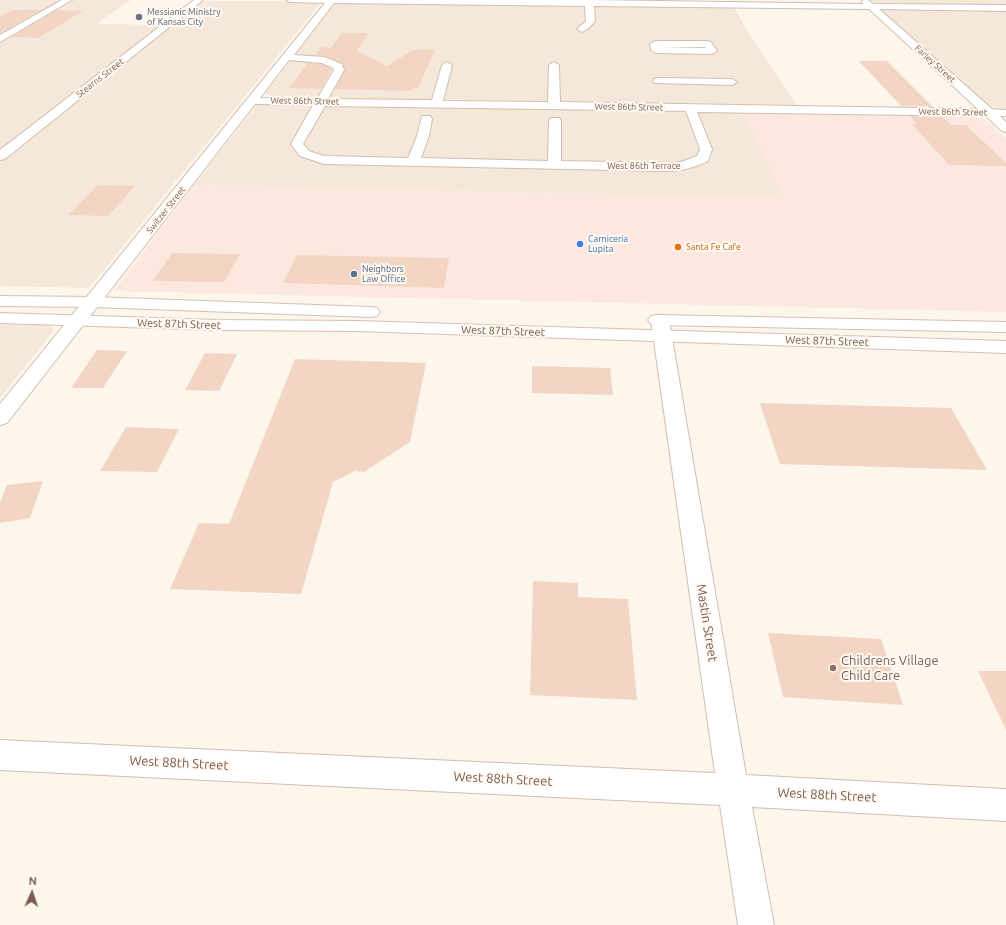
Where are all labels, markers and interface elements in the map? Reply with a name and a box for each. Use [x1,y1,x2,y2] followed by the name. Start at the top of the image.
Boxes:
[147,7,221,28] place label: Messianic Ministry of Kansas City
[134,12,144,22] marker: Messianic Ministry of Kansas City
[912,43,958,85] street label: Farley Street
[74,56,126,100] street label: Stearns Street
[271,95,339,107] street label: West 86th Street
[595,101,663,113] street label: West 86th Street
[919,106,987,118] street label: West 86th Street
[607,161,681,171] street label: West 86th Terrace
[144,184,188,236] street label: Switzer Street
[588,234,628,255] place label: Carniceria Lupita
[575,239,585,249] marker: Carniceria Lupita
[673,242,683,252] marker: Santa Fe Cafe
[686,242,741,252] place label: Santa Fe Cafe
[362,264,405,285] place label: Neighbors Law Office
[349,269,359,279] marker: Neighbors Law Office
[137,316,221,332] street label: West 87th Street
[461,323,545,339] street label: West 87th Street
[785,333,869,349] street label: West 87th Street
[693,583,721,663] street label: Mastin Street
[841,653,939,684] place label: Childrens Village Child Care
[828,663,838,673] marker: Childrens Village Child Care
[129,753,229,773] street label: West 88th Street
[453,769,553,789] street label: West 88th Street
[777,785,877,805] street label: West 88th Street
[12,873,52,913] north arrow
[28,875,37,887] text: N

